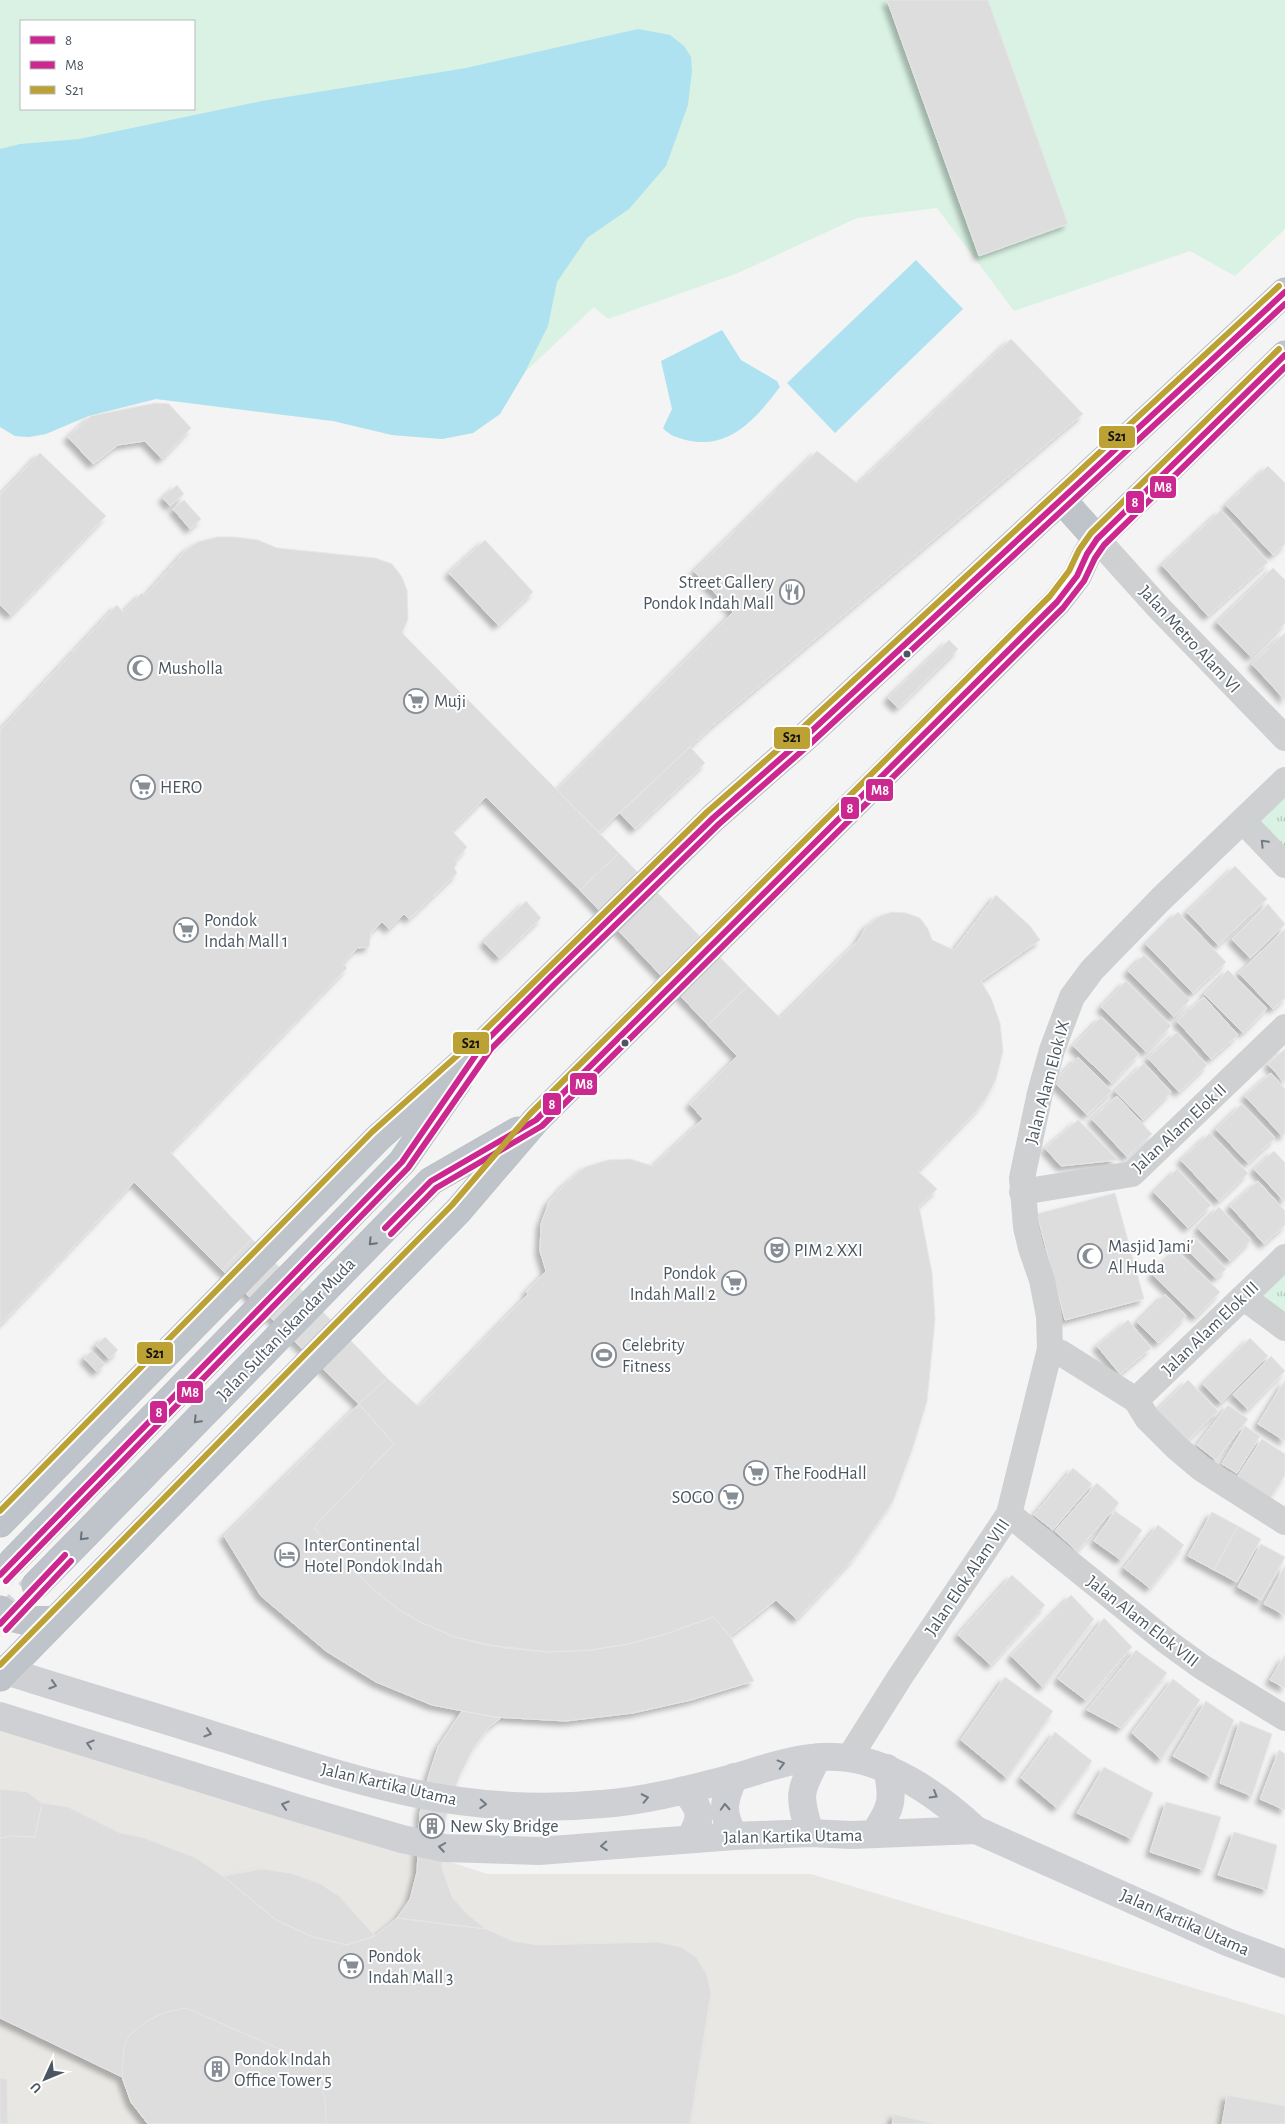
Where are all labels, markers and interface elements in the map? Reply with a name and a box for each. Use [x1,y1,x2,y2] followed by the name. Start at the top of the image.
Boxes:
[20,20,195,110] legend
[65,33,72,48] text: 8
[65,58,84,73] text: M8
[65,83,84,98] text: S21
[1098,425,1136,449] line badge: S21
[1108,430,1126,444] text: S21
[1149,475,1177,499] line badge: M8
[1154,481,1172,495] text: M8
[1125,490,1145,514] line badge: 8
[1132,496,1139,510] text: 8
[643,574,774,613] place label: Street Gallery Pondok Indah Mall
[779,579,805,605] restaurant icon: Street Gallery Pondok Indah Mall
[1135,583,1243,697] street label: Jalan Metro Alam VI
[902,649,912,659] unlabelled marker
[127,655,153,681] mosque icon: Musholla
[158,660,223,678] place label: Musholla
[403,688,429,714] supermarket icon: Muji
[434,693,466,711] place label: Muji
[773,726,811,750] line badge: S21
[783,731,801,745] text: S21
[130,774,156,800] supermarket icon: HERO
[865,778,894,802] line badge: M8
[160,779,202,797] place label: HERO
[871,784,889,798] text: M8
[840,796,860,820] line badge: 8
[847,802,854,816] text: 8
[1261,839,1270,848] one-way arrow
[204,912,288,951] place label: Pondok Indah Mall 1
[173,917,199,943] supermarket icon: Pondok Indah Mall 1
[1023,1018,1073,1146] street label: Jalan Alam Elok IX
[452,1031,490,1055] line badge: S21
[462,1037,480,1051] text: S21
[620,1038,630,1048] unlabelled marker
[569,1072,598,1096] line badge: M8
[575,1078,593,1092] text: M8
[1129,1081,1230,1177] street label: Jalan Alam Elok II
[542,1092,562,1116] line badge: 8
[549,1098,556,1112] text: 8
[369,1236,378,1245] one-way arrow
[764,1237,790,1263] theatre icon: PIM 2 XXI
[1108,1238,1194,1277] place label: Masjid Jami' Al Huda
[794,1242,863,1260] place label: PIM 2 XXI
[1077,1243,1103,1269] mosque icon: Masjid Jami' Al Huda
[214,1255,359,1404] street label: Jalan Sultan Iskandar Muda
[630,1265,717,1304] place label: Pondok Indah Mall 2
[721,1270,747,1296] supermarket icon: Pondok Indah Mall 2
[1159,1278,1262,1379] street label: Jalan Alam Elok III
[622,1337,685,1376] place label: Celebrity Fitness
[136,1341,174,1365] line badge: S21
[591,1342,617,1368] sports icon: Celebrity Fitness
[146,1347,164,1361] text: S21
[176,1380,204,1404] line badge: M8
[181,1386,199,1400] text: M8
[149,1400,168,1424] line badge: 8
[156,1406,163,1420] text: 8
[194,1415,203,1424] one-way arrow
[743,1460,769,1486] supermarket icon: The FoodHall
[774,1465,867,1483] place label: The FoodHall
[718,1484,744,1510] supermarket icon: SOGO
[672,1489,714,1507] place label: SOGO
[922,1516,1013,1639] street label: Jalan Elok Alam VIII
[80,1531,89,1540] one-way arrow
[304,1537,443,1576] place label: InterContinental Hotel Pondok Indah
[274,1542,300,1568] hotel icon: InterContinental Hotel Pondok Indah
[1083,1573,1202,1671] street label: Jalan Alam Elok VIII
[48,1679,56,1689] one-way arrow
[203,1728,211,1738] one-way arrow
[86,1739,94,1749] one-way arrow
[776,1759,785,1770] one-way arrow
[319,1761,459,1809] street label: Jalan Kartika Utama
[928,1789,937,1799] one-way arrow
[641,1793,650,1803] one-way arrow
[480,1798,488,1809] one-way arrow
[281,1800,290,1810] one-way arrow
[720,1802,731,1810] one-way arrow
[419,1813,445,1839] building icon: New Sky Bridge
[450,1818,559,1836] place label: New Sky Bridge
[723,1827,863,1847] street label: Jalan Kartika Utama
[599,1840,607,1851] one-way arrow
[437,1843,446,1853] one-way arrow
[1117,1886,1252,1959] street label: Jalan Kartika Utama
[368,1948,454,1987] place label: Pondok Indah Mall 3
[338,1953,364,1979] supermarket icon: Pondok Indah Mall 3
[234,2051,332,2090] place label: Pondok Indah Office Tower 5
[20,2054,70,2104] north arrow
[204,2056,230,2082] building icon: Pondok Indah Office Tower 5
[28,2079,45,2095] text: U

